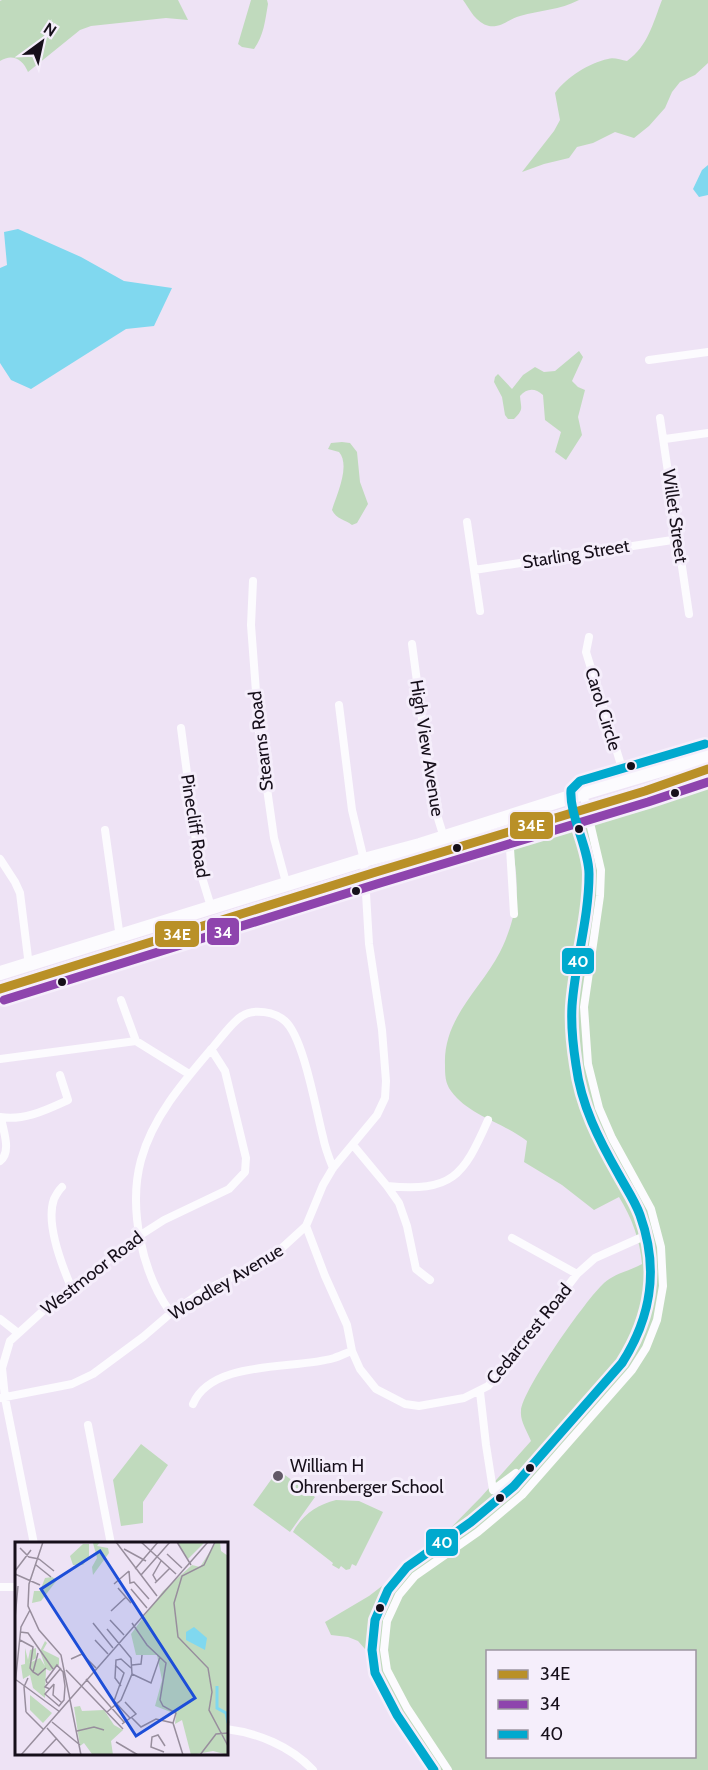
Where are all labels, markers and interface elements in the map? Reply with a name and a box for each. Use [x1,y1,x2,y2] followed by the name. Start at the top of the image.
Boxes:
[12,12,72,72] north arrow
[40,19,60,41] text: N
[658,468,692,564] street label: Willet Street
[521,535,631,573] street label: Starling Street
[580,665,626,753] street label: Carol Circle
[405,678,449,818] street label: High View Avenue
[244,690,278,792] street label: Stearns Road
[625,760,637,772] unlabelled marker
[176,773,214,879] street label: Pinecliff Road
[669,787,681,799] unlabelled marker
[509,811,554,840] line badge: 34E
[517,816,545,835] text: 34E
[573,823,585,835] unlabelled marker
[451,842,463,854] unlabelled marker
[350,885,362,897] unlabelled marker
[206,917,240,946] line badge: 34
[154,920,200,948] line badge: 34E
[214,923,232,942] text: 34
[163,925,191,944] text: 34E
[561,947,595,975] line badge: 40
[567,952,589,971] text: 40
[56,976,68,988] unlabelled marker
[37,1226,147,1320] street label: Westmoor Road
[165,1239,287,1325] street label: Woodley Avenue
[482,1279,576,1389] street label: Cedarcrest Road
[290,1455,444,1498] place label: William H Ohrenberger School
[524,1462,536,1474] unlabelled marker
[271,1469,285,1483] marker: William H Ohrenberger School
[494,1492,506,1504] unlabelled marker
[425,1528,459,1557] line badge: 40
[431,1533,453,1552] text: 40
[15,1542,228,1755] inset map
[374,1602,386,1614] unlabelled marker
[486,1650,696,1758] legend
[540,1663,570,1685] text: 34E
[540,1693,560,1715] text: 34
[540,1723,563,1745] text: 40

